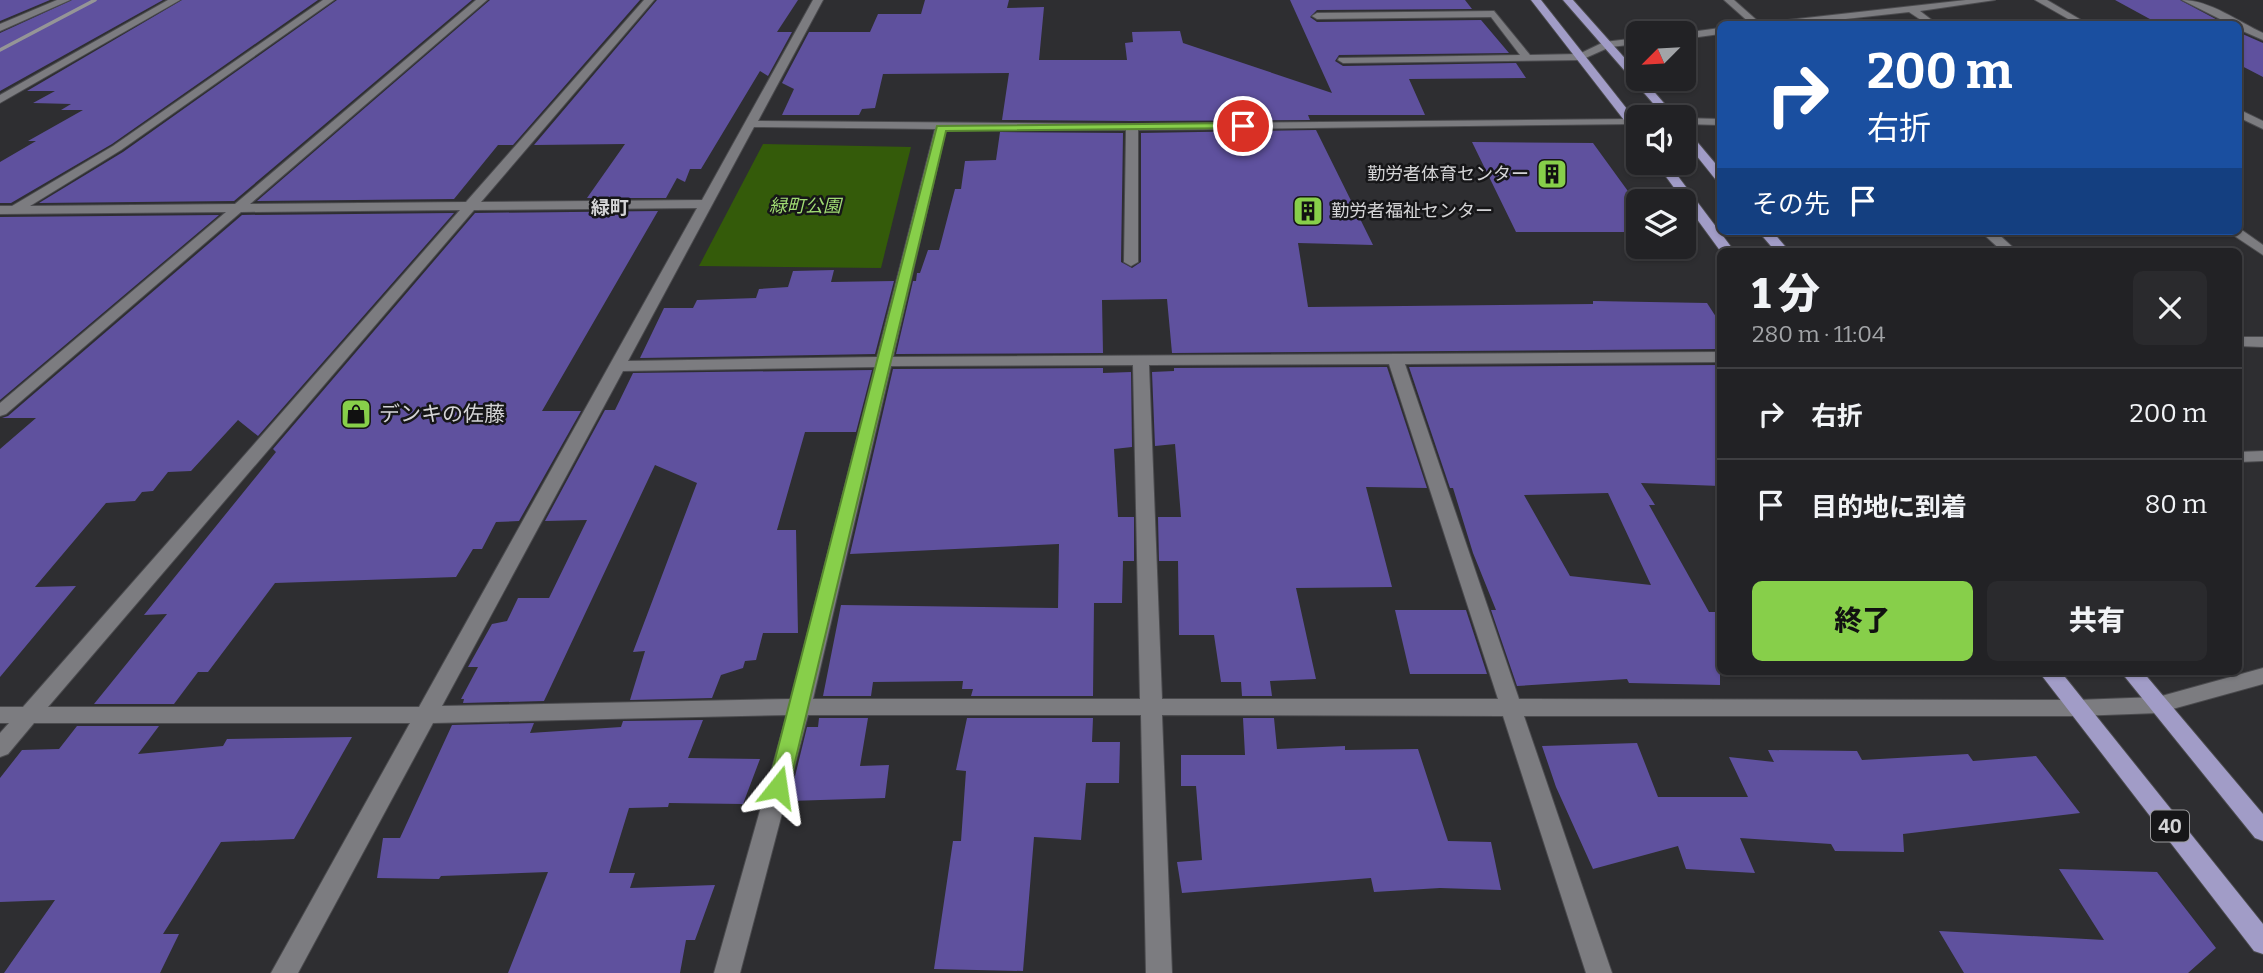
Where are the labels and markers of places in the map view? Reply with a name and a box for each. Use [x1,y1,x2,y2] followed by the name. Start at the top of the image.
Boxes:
[1213,96,1273,156] pin
[1535,157,1569,191] building icon: 勤労者体育センター
[1367,163,1529,185] place label: 勤労者体育センター
[1291,194,1325,228] building icon: 勤労者福祉センター
[1331,200,1493,222] place label: 勤労者福祉センター
[339,397,373,431] shop icon: デンキの佐藤
[379,401,505,427] place label: デンキの佐藤

